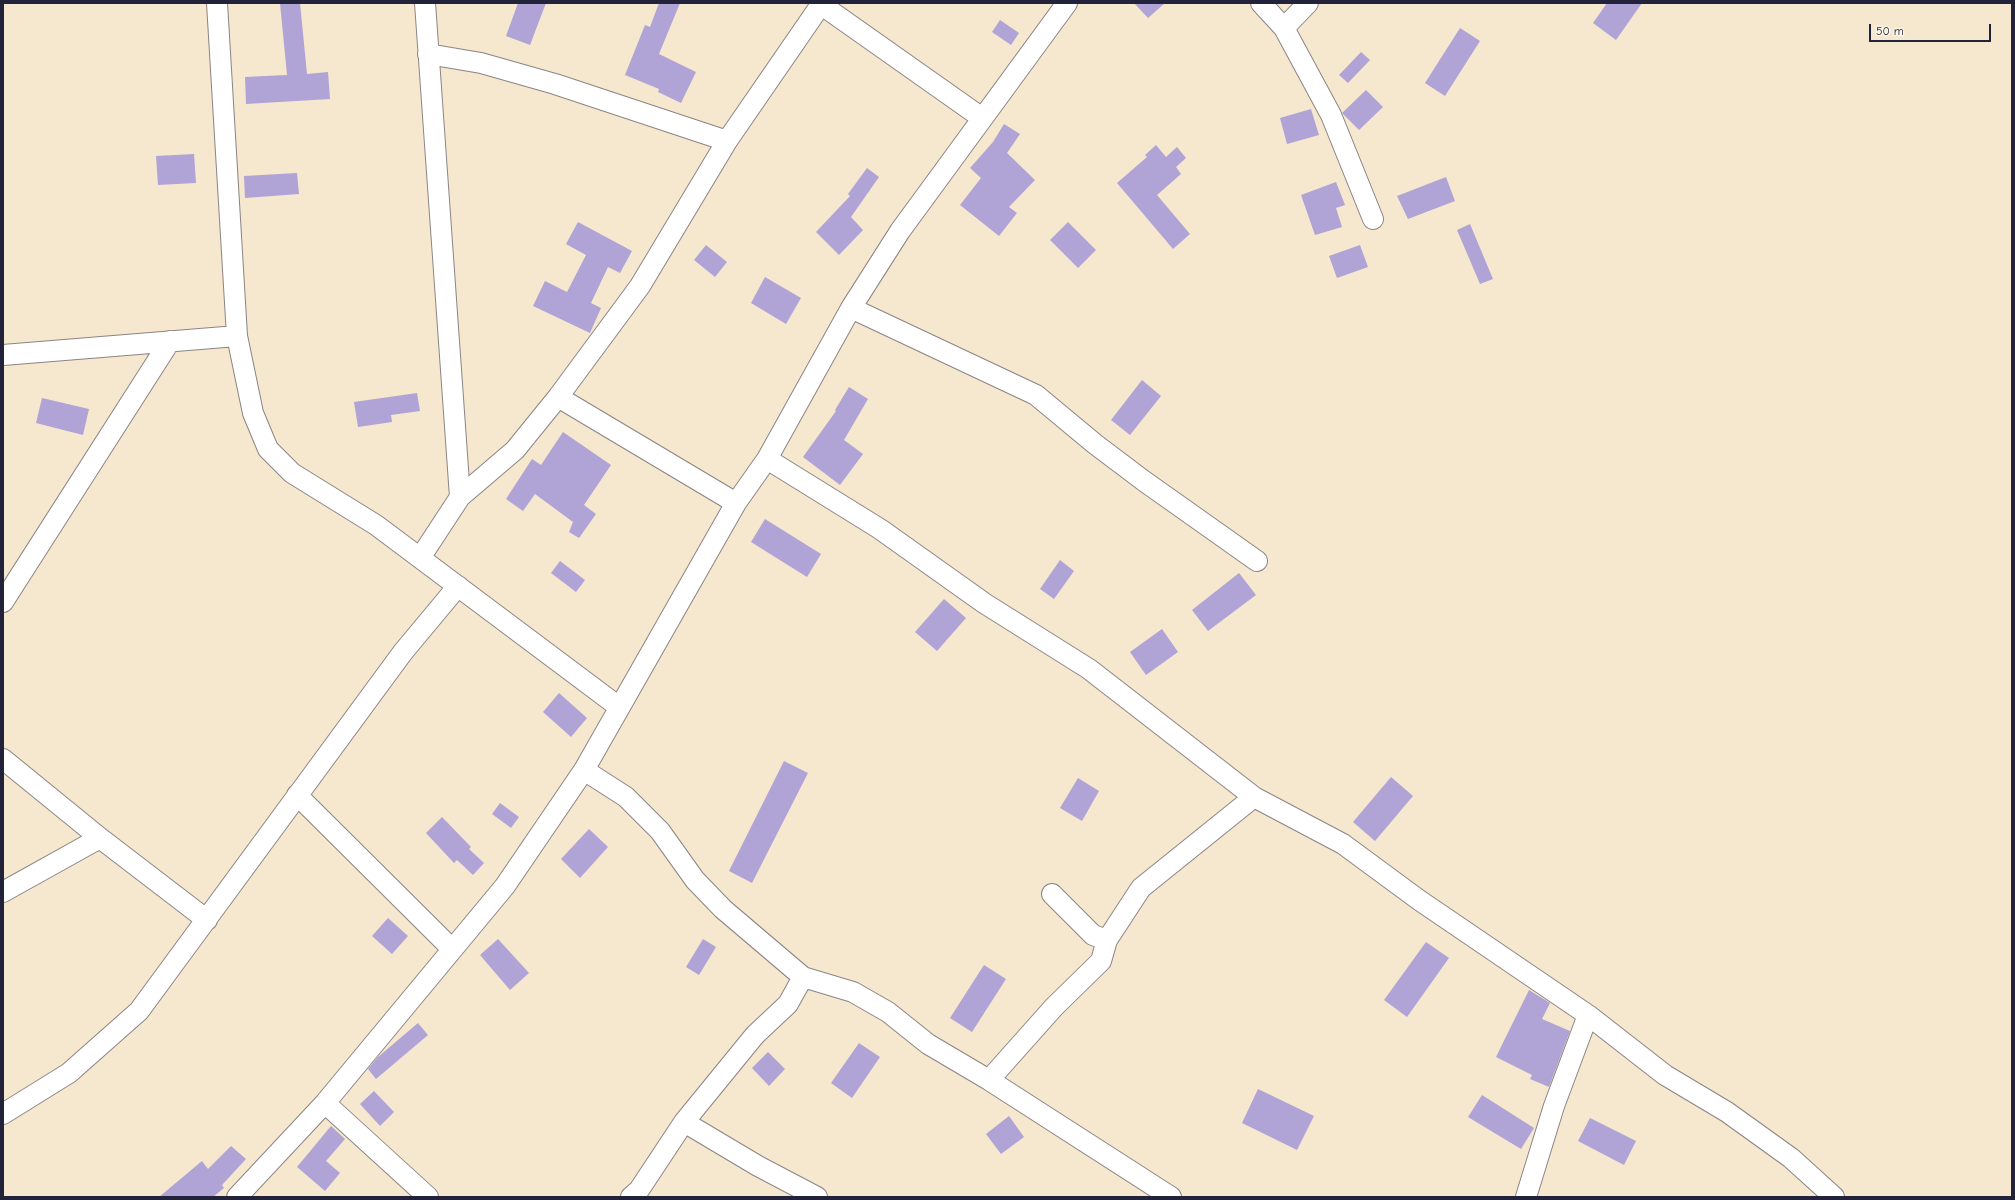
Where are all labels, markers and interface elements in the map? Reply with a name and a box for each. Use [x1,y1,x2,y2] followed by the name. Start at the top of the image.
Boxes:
[1871,16,1993,42] scale bar
[1876,24,1904,38] text: 50 m

